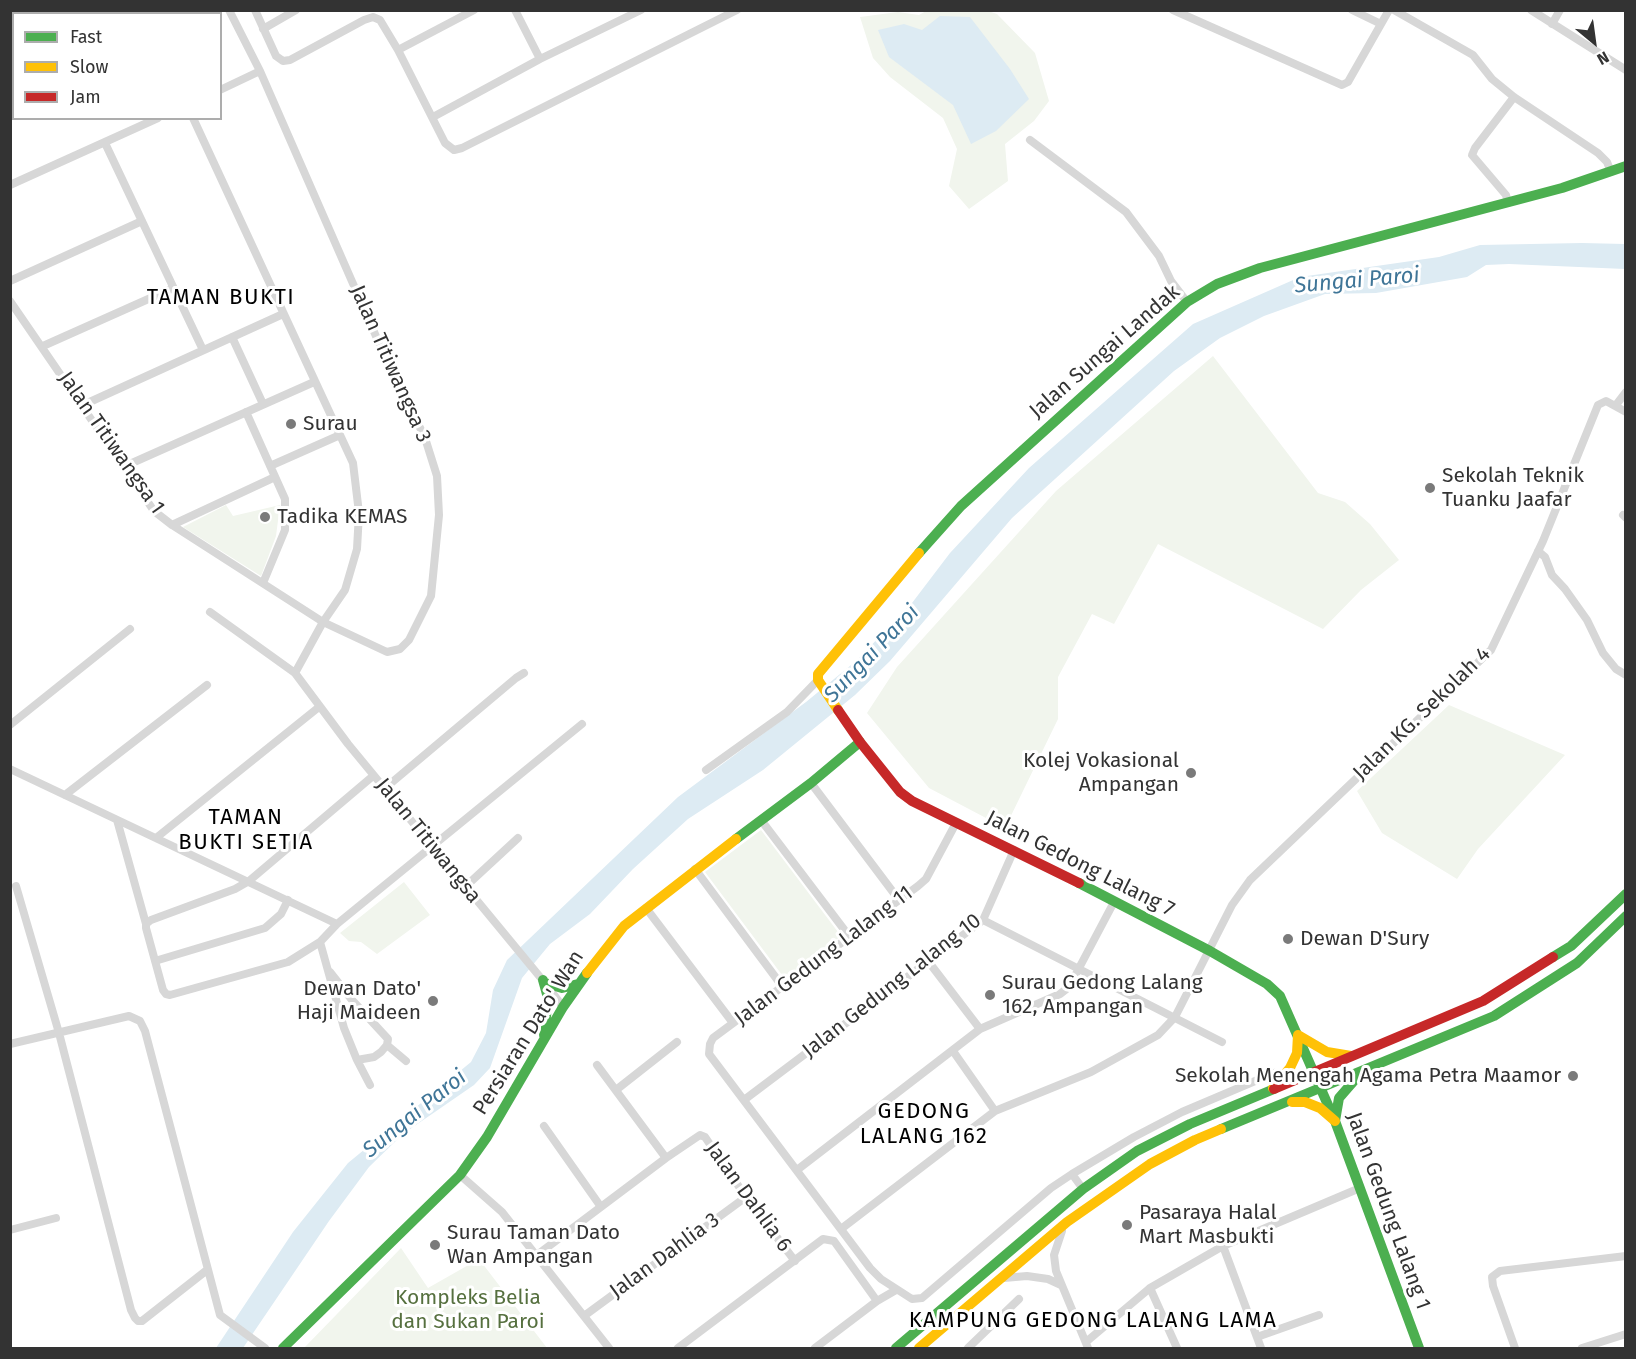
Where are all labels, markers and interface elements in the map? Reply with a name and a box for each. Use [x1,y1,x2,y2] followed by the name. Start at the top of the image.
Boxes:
[12,12,222,120] legend
[1564,12,1624,72] north arrow
[70,26,102,48] text: Fast
[1594,47,1612,69] text: N
[70,56,108,78] text: Slow
[70,86,101,108] text: Jam
[1293,262,1421,300] water label: Sungai Paroi
[1025,280,1185,424] street label: Jalan Sungai Landak
[344,281,436,447] street label: Jalan Titiwangsa 3
[147,285,295,311] district label: TAMAN BUKTI
[52,367,170,519] street label: Jalan Titiwangsa 1
[303,411,358,437] place label: Surau
[284,417,298,431] marker: Surau
[1442,463,1584,513] place label: Sekolah Teknik Tuanku Jaafar
[1423,481,1437,495] marker: Sekolah Teknik Tuanku Jaafar
[277,504,408,530] place label: Tadika KEMAS
[258,510,272,524] marker: Tadika KEMAS
[819,600,925,708] water label: Sungai Paroi
[1348,642,1496,786] street label: Jalan KG. Sekolah 4
[1023,748,1179,798] place label: Kolej Vokasional Ampangan
[1184,766,1198,780] marker: Kolej Vokasional Ampangan
[370,773,486,909] street label: Jalan Titiwangsa
[178,805,314,856] district label: TAMAN BUKTI SETIA
[981,805,1179,923] street label: Jalan Gedong Lalang 7
[730,881,918,1031] street label: Jalan Gedung Lalang 11
[798,908,986,1064] street label: Jalan Gedung Lalang 10
[1300,926,1429,952] place label: Dewan D'Sury
[1281,932,1295,946] marker: Dewan D'Sury
[468,946,590,1120] street label: Persiaran Dato' Wan
[1002,970,1203,1020] place label: Surau Gedong Lalang 162, Ampangan
[297,976,421,1026] place label: Dewan Dato' Haji Maideen
[983,988,997,1002] marker: Surau Gedong Lalang 162, Ampangan
[426,994,440,1008] marker: Dewan Dato' Haji Maideen
[1175,1063,1561,1089] place label: Sekolah Menengah Agama Petra Maamor
[358,1064,472,1164] water label: Sungai Paroi
[1566,1069,1580,1083] marker: Sekolah Menengah Agama Petra Maamor
[860,1099,988,1150] district label: GEDONG LALANG 162
[1341,1109,1435,1313] street label: Jalan Gedung Lalang 1
[700,1137,796,1257] street label: Jalan Dahlia 6
[1139,1200,1277,1250] place label: Pasaraya Halal Mart Masbukti
[605,1208,725,1304] street label: Jalan Dahlia 3
[1120,1218,1134,1232] marker: Pasaraya Halal Mart Masbukti
[447,1220,620,1270] place label: Surau Taman Dato Wan Ampangan
[428,1238,442,1252] marker: Surau Taman Dato Wan Ampangan
[391,1285,545,1335] park label: Kompleks Belia dan Sukan Paroi
[909,1308,1277,1334] district label: KAMPUNG GEDONG LALANG LAMA

